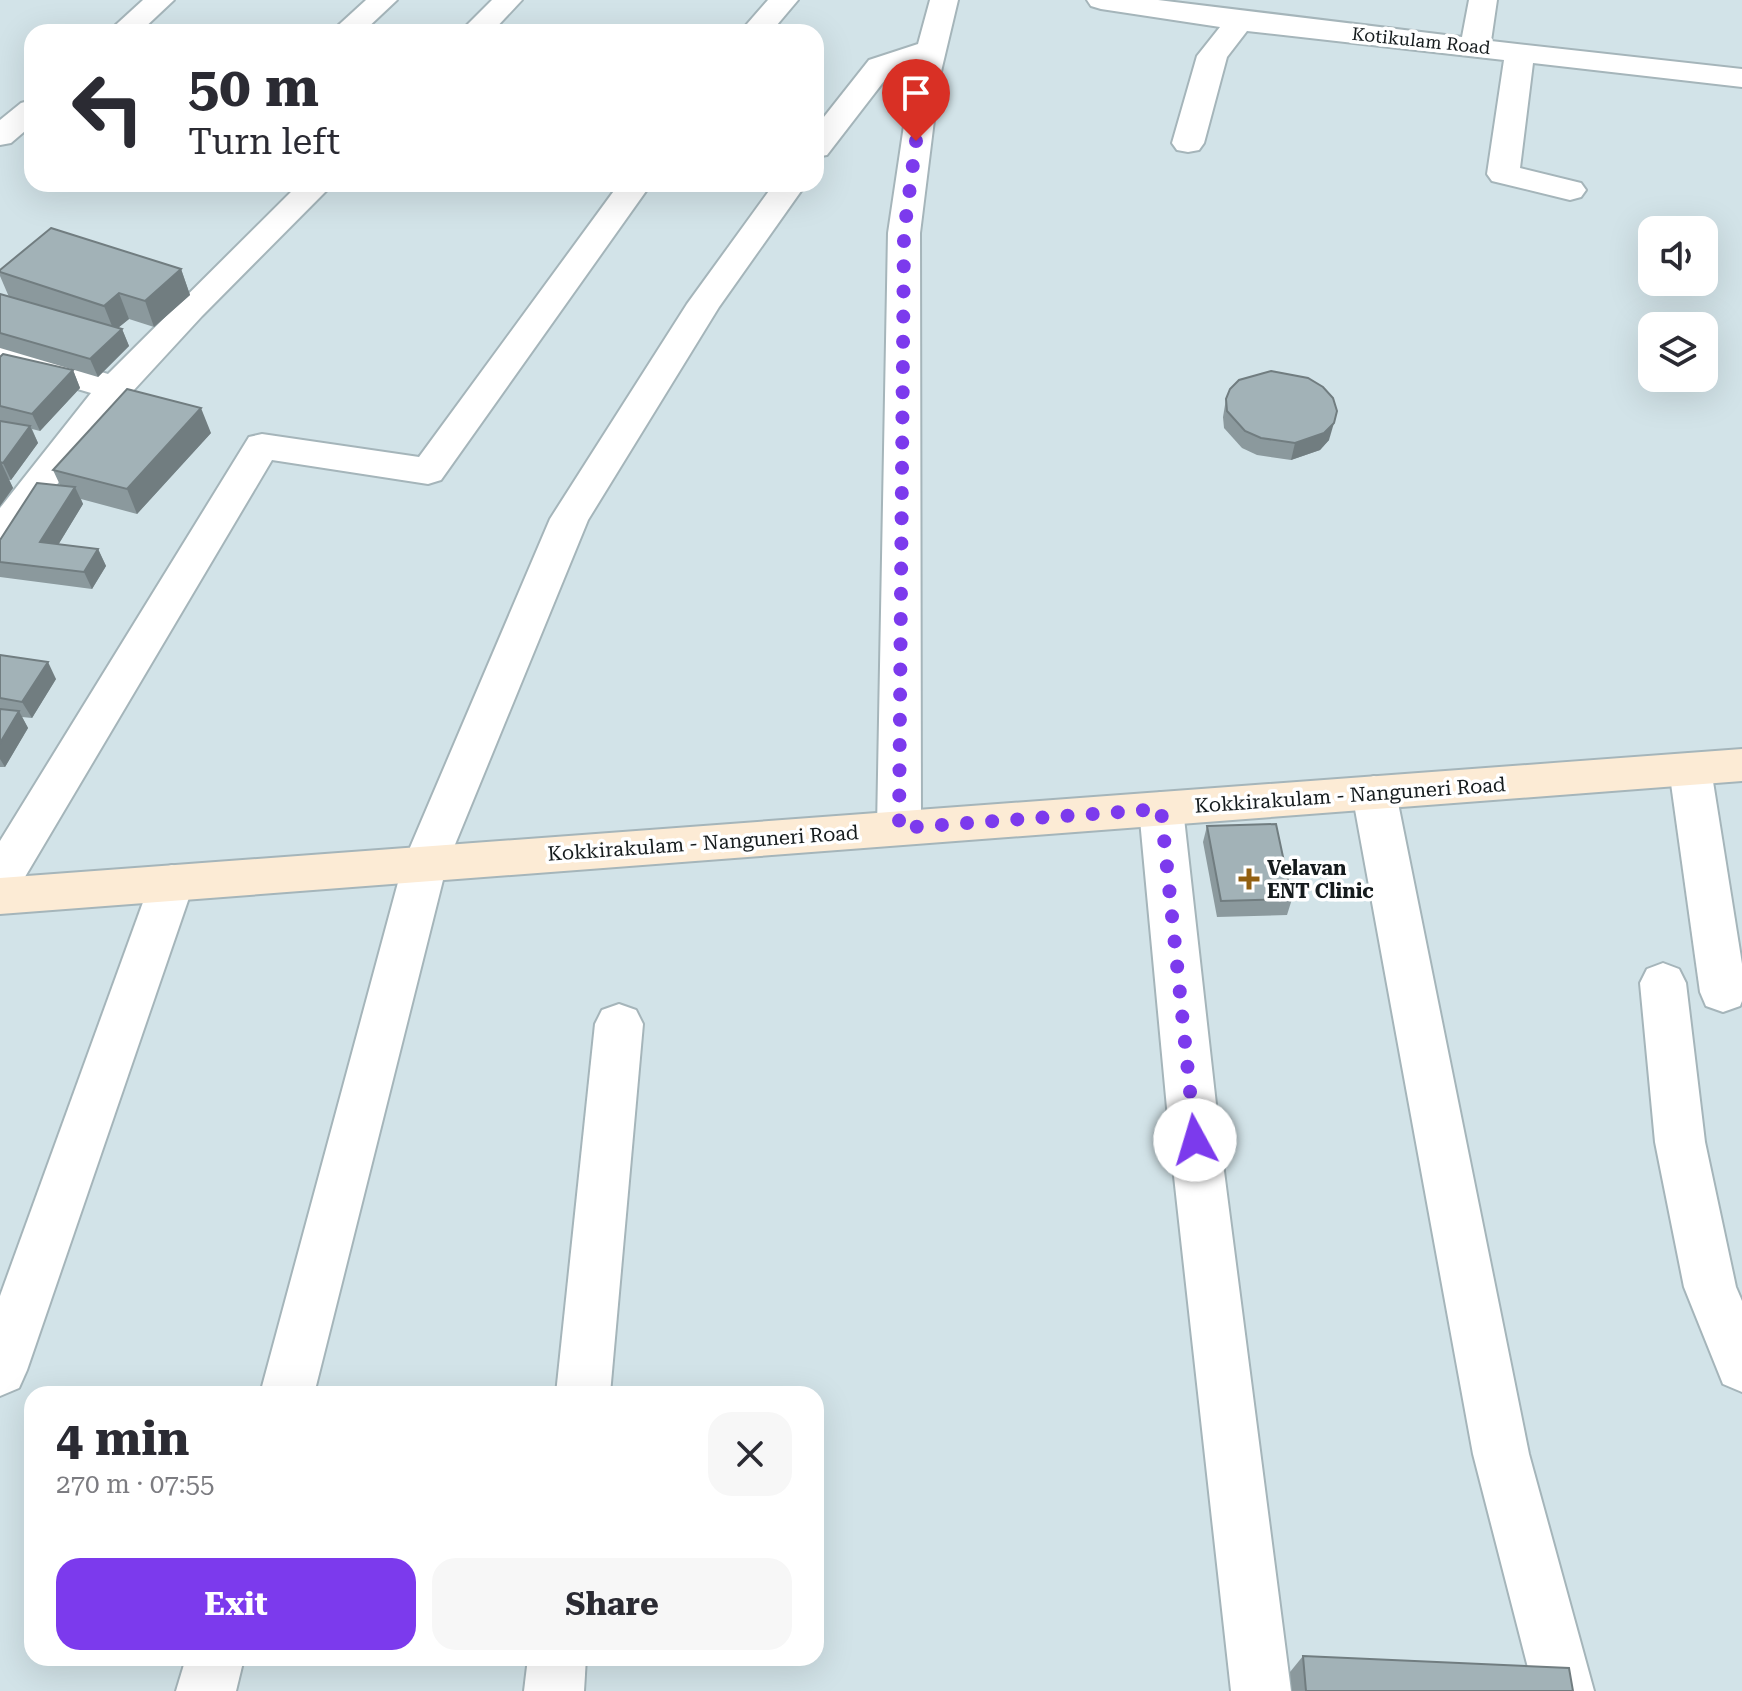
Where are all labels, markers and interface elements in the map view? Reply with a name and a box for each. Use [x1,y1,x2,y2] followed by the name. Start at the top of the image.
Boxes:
[1351,23,1492,58] street label: Kotikulam Road
[188,54,319,120] text: 50 m
[56,56,160,160] icon: left
[882,59,950,141] pin
[894,71,938,115] icon: arrive
[188,121,340,163] text: Turn left
[1638,216,1718,392] map controls
[1638,216,1718,296] button: sound
[1638,312,1718,392] button: layers
[1194,772,1506,818] street label: Kokkirakulam - Nanguneri Road
[547,820,859,866] street label: Kokkirakulam - Nanguneri Road
[1267,856,1374,903] place label: Velavan ENT Clinic
[1238,868,1260,890] marker: Velavan ENT Clinic
[1153,1098,1237,1182] position arrow
[56,1411,189,1467] text: 4 min
[708,1412,792,1496] button: close
[56,1469,215,1499] text: 270 m · 07:55
[56,1558,416,1650] button: Exit
[432,1558,792,1650] button: Share

